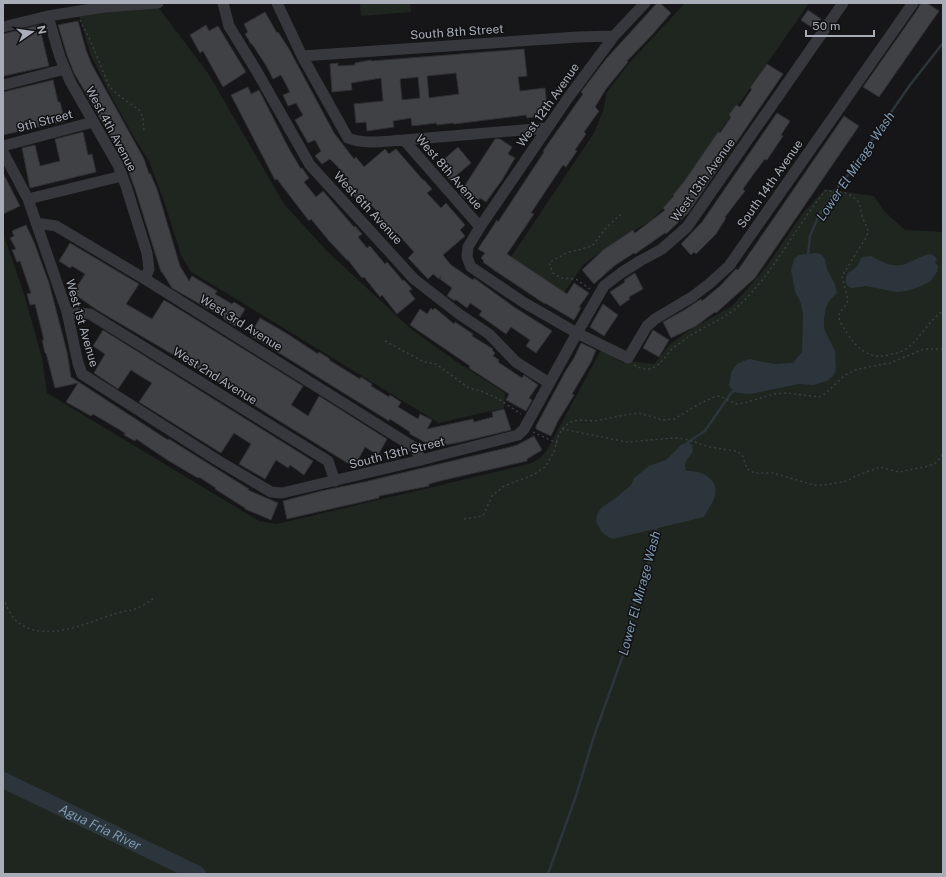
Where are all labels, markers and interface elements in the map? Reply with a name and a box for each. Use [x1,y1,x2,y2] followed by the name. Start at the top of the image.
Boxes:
[12,12,52,52] north arrow
[806,12,874,38] scale bar
[812,19,840,33] text: 50 m
[410,22,504,42] street label: South 8th Street
[35,24,49,35] text: N
[514,60,582,150] street label: West 12th Avenue
[83,84,139,174] street label: West 4th Avenue
[16,107,75,135] street label: 9th Street
[813,109,898,224] water label: Lower El Mirage Wash
[413,132,485,212] street label: West 8th Avenue
[668,136,738,224] street label: West 13th Avenue
[734,137,806,231] street label: South 14th Avenue
[331,169,405,247] street label: West 6th Avenue
[63,277,101,369] street label: West 1st Avenue
[197,292,285,354] street label: West 3rd Avenue
[170,344,260,408] street label: West 2nd Avenue
[348,434,447,472] street label: South 13th Street
[616,529,663,657] water label: Lower El Mirage Wash
[57,801,144,853] water label: Agua Fria River

